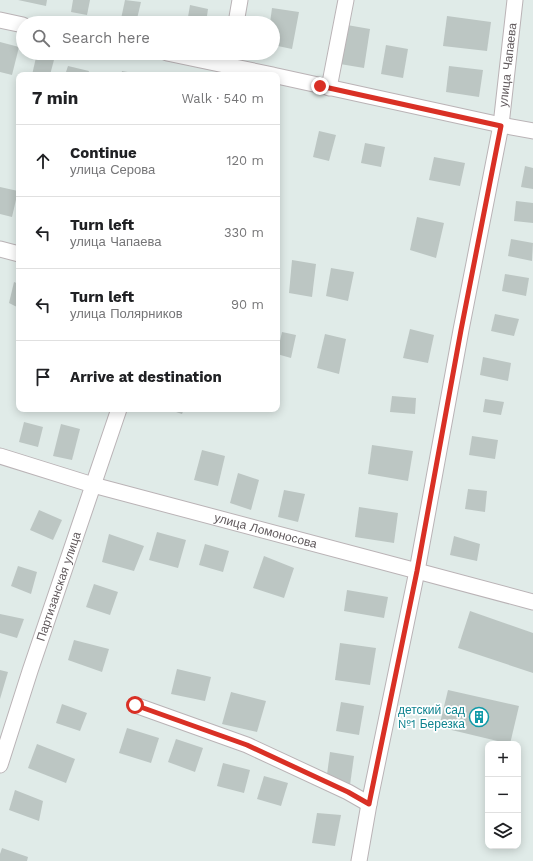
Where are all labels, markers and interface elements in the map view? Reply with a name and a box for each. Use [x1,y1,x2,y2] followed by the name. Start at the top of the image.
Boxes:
[16,16,280,60] search box
[496,22,519,108] street label: улица Чапаева
[30,27,52,49] icon: search
[62,29,150,47] text: Search here
[311,77,329,95] route end
[32,88,78,108] text: 7 min
[181,91,264,106] text: Walk · 540 m
[70,144,137,162] text: Continue
[32,150,54,172] icon: ahead
[226,153,264,168] text: 120 m
[70,162,155,177] text: улица Серова
[70,216,134,234] text: Turn left
[32,222,54,244] icon: left
[224,225,264,240] text: 330 m
[70,234,162,249] text: улица Чапаева
[70,288,134,306] text: Turn left
[32,294,54,316] icon: left
[231,297,264,312] text: 90 m
[70,306,183,321] text: улица Полярников
[32,366,54,388] icon: arrive
[70,368,222,386] text: Arrive at destination
[213,510,319,551] street label: улица Ломоносова
[34,530,84,643] street label: Партизанская улица
[126,696,144,714] route start
[398,703,465,731] place label: детский сад №1 Березка
[468,706,490,728] building icon: детский сад №1 Березка
[485,741,521,849] map controls
[485,741,521,777] button: +
[485,777,521,813] button: −
[485,813,521,849] button: layers

